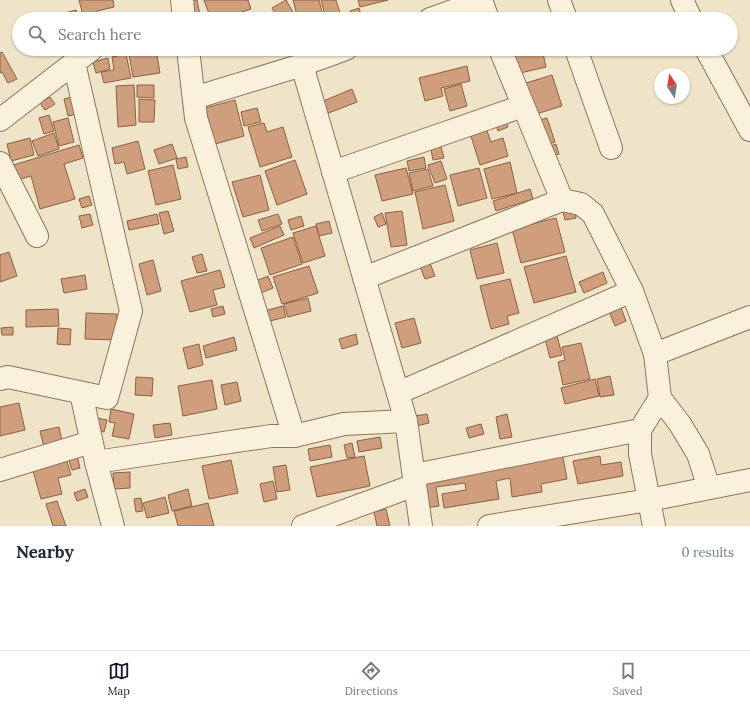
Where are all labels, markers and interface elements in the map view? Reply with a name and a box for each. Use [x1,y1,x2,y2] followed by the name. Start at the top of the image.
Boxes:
[12,12,738,56] search box
[26,23,48,45] icon: search
[58,25,141,44] text: Search here
[654,68,690,104] north arrow
[16,541,74,563] text: Nearby
[682,544,734,561] text: 0 results
[107,660,130,698] tab: Map
[345,660,398,698] tab: Directions
[613,660,643,698] tab: Saved

